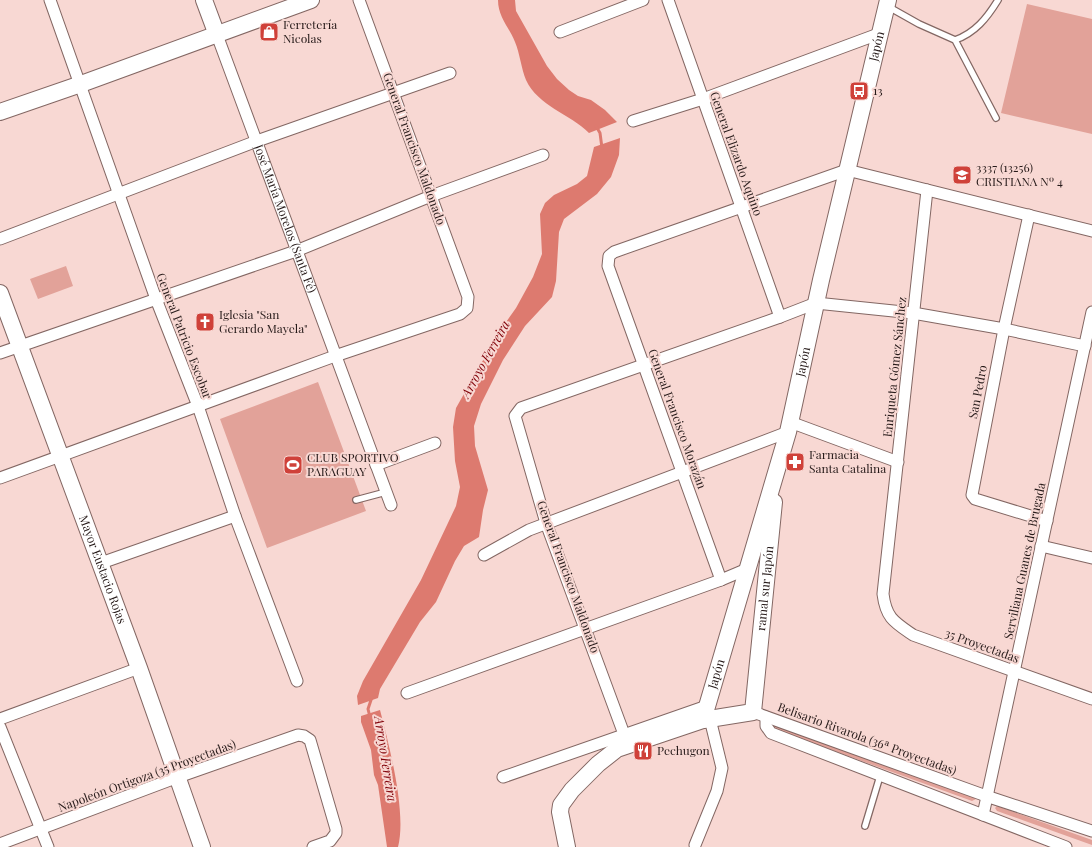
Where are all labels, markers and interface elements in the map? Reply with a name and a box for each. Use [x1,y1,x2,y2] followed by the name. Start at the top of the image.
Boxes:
[283,16,337,46] place label: Ferretería Nicolas
[258,21,280,43] shop icon: Ferretería Nicolas
[864,30,887,64] street label: Japón
[380,70,450,227] street label: General Francisco Maldonado
[848,80,870,102] bus stop icon: 13
[873,82,883,98] place label: 13
[707,89,767,218] street label: General Elizardo Aquino
[251,141,321,295] street label: José María Morelos (Santa Fé)
[976,159,1063,189] place label: 3337 (13256) CRISTIANA Nº 4
[951,164,973,186] school or university icon: 3337 (13256) CRISTIANA Nº 4
[154,270,217,401] street label: General Patricio Escobar
[879,296,909,438] street label: Enriqueta Gómez Sánchez
[219,306,307,336] place label: Iglesia "San Gerardo Mayela"
[194,311,216,333] church icon: Iglesia "San Gerardo Mayela"
[455,317,513,402] water label: Arroyo Ferreira
[791,345,813,379] street label: Japón
[645,346,711,491] street label: General Francisco Morazán
[964,363,990,420] street label: San Pedro
[809,446,886,476] place label: Farmacia Santa Catalina
[307,449,399,479] place label: CLUB SPORTIVO PARAGUAY
[784,451,806,473] pharmacy icon: Farmacia Santa Catalina
[282,454,304,476] sports icon: CLUB SPORTIVO PARAGUAY
[1000,481,1048,641] street label: Serviliana Guanes de Brugada
[534,498,604,655] street label: General Francisco Maldonado
[76,513,131,626] street label: Mayor Eustacio Rojas
[752,545,777,631] street label: ramal sur Japón
[943,624,1022,666] street label: 35 Proyectadas
[703,657,728,691] street label: Japón
[776,698,959,778] street label: Belisario Rivarola (36ª Proyectadas)
[371,713,402,803] water label: Arroyo Ferreira
[56,735,238,815] street label: Napoleón Ortigoza (35 Proyectadas)
[632,740,654,762] restaurant icon: Pechugon
[657,742,710,758] place label: Pechugon

